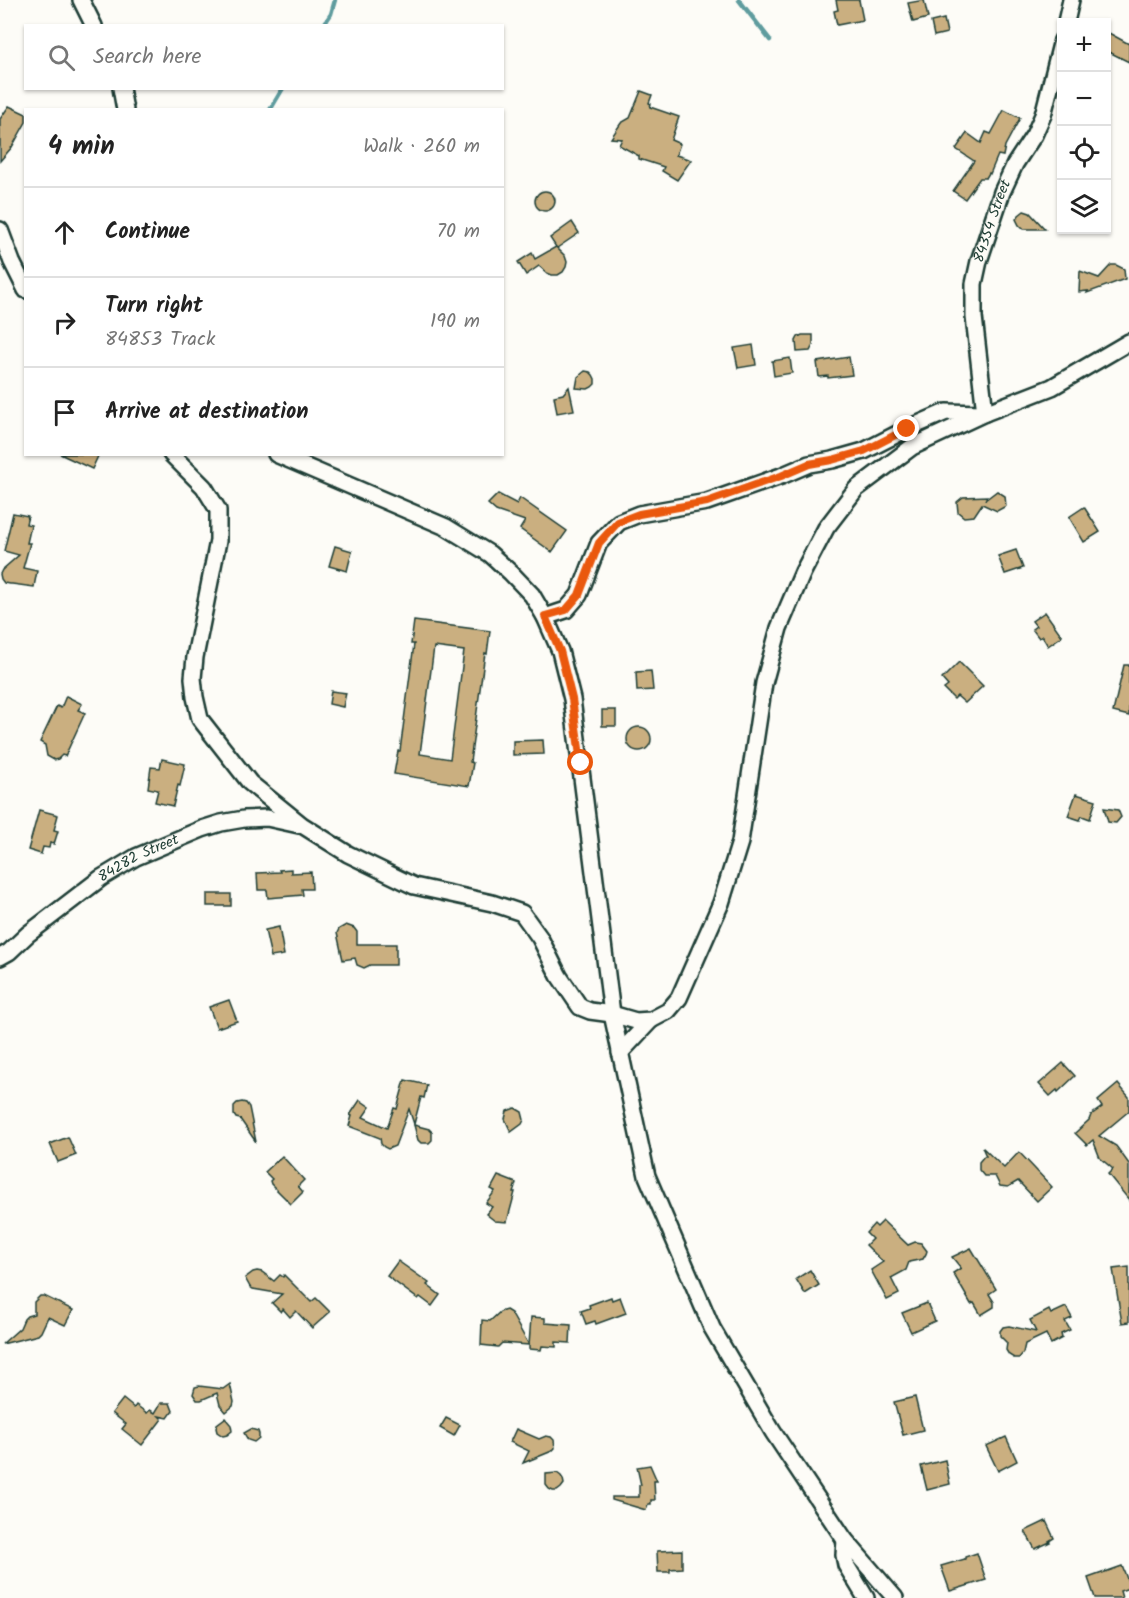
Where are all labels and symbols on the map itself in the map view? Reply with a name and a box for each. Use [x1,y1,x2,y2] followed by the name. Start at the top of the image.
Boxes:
[967,176,1018,266] street label: 84354 Street
[893,415,919,441] route end
[567,749,593,775] route start
[94,828,183,889] street label: 84282 Street

